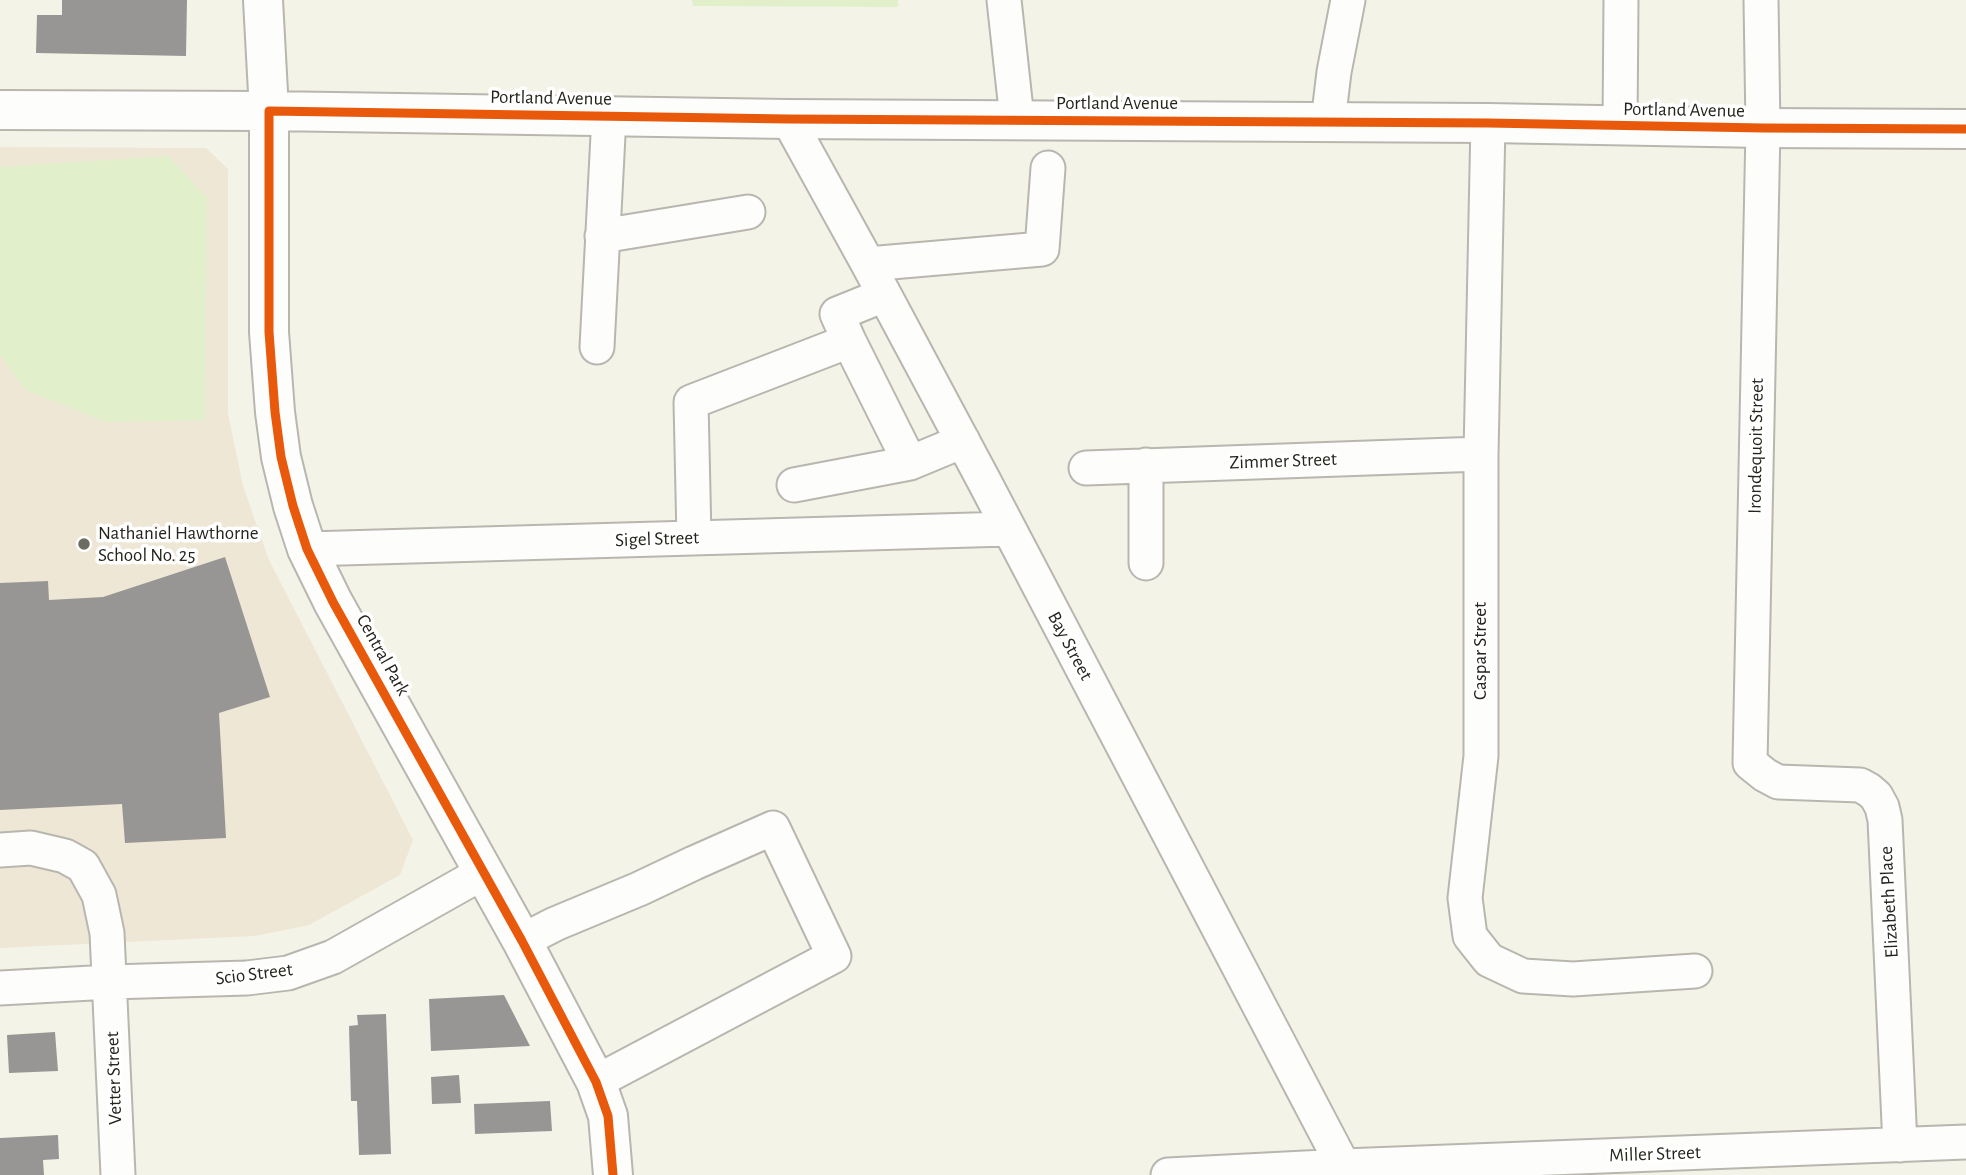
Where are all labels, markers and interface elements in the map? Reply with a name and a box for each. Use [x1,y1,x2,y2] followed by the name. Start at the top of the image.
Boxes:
[490,86,612,110] street label: Portland Avenue
[1056,92,1178,114] street label: Portland Avenue
[1623,98,1745,122] street label: Portland Avenue
[1743,378,1769,514] street label: Irondequoit Street
[1229,448,1337,474] street label: Zimmer Street
[98,522,259,566] place label: Nathaniel Hawthorne School No. 25
[615,526,699,552] street label: Sigel Street
[76,536,92,552] marker: Nathaniel Hawthorne School No. 25
[1469,602,1491,700] street label: Caspar Street
[1042,608,1098,684] street label: Bay Street
[351,610,415,700] street label: Central Park
[1875,845,1903,959] street label: Elizabeth Place
[214,958,294,990] street label: Scio Street
[101,1031,127,1125] street label: Vetter Street
[1609,1141,1701,1167] street label: Miller Street

